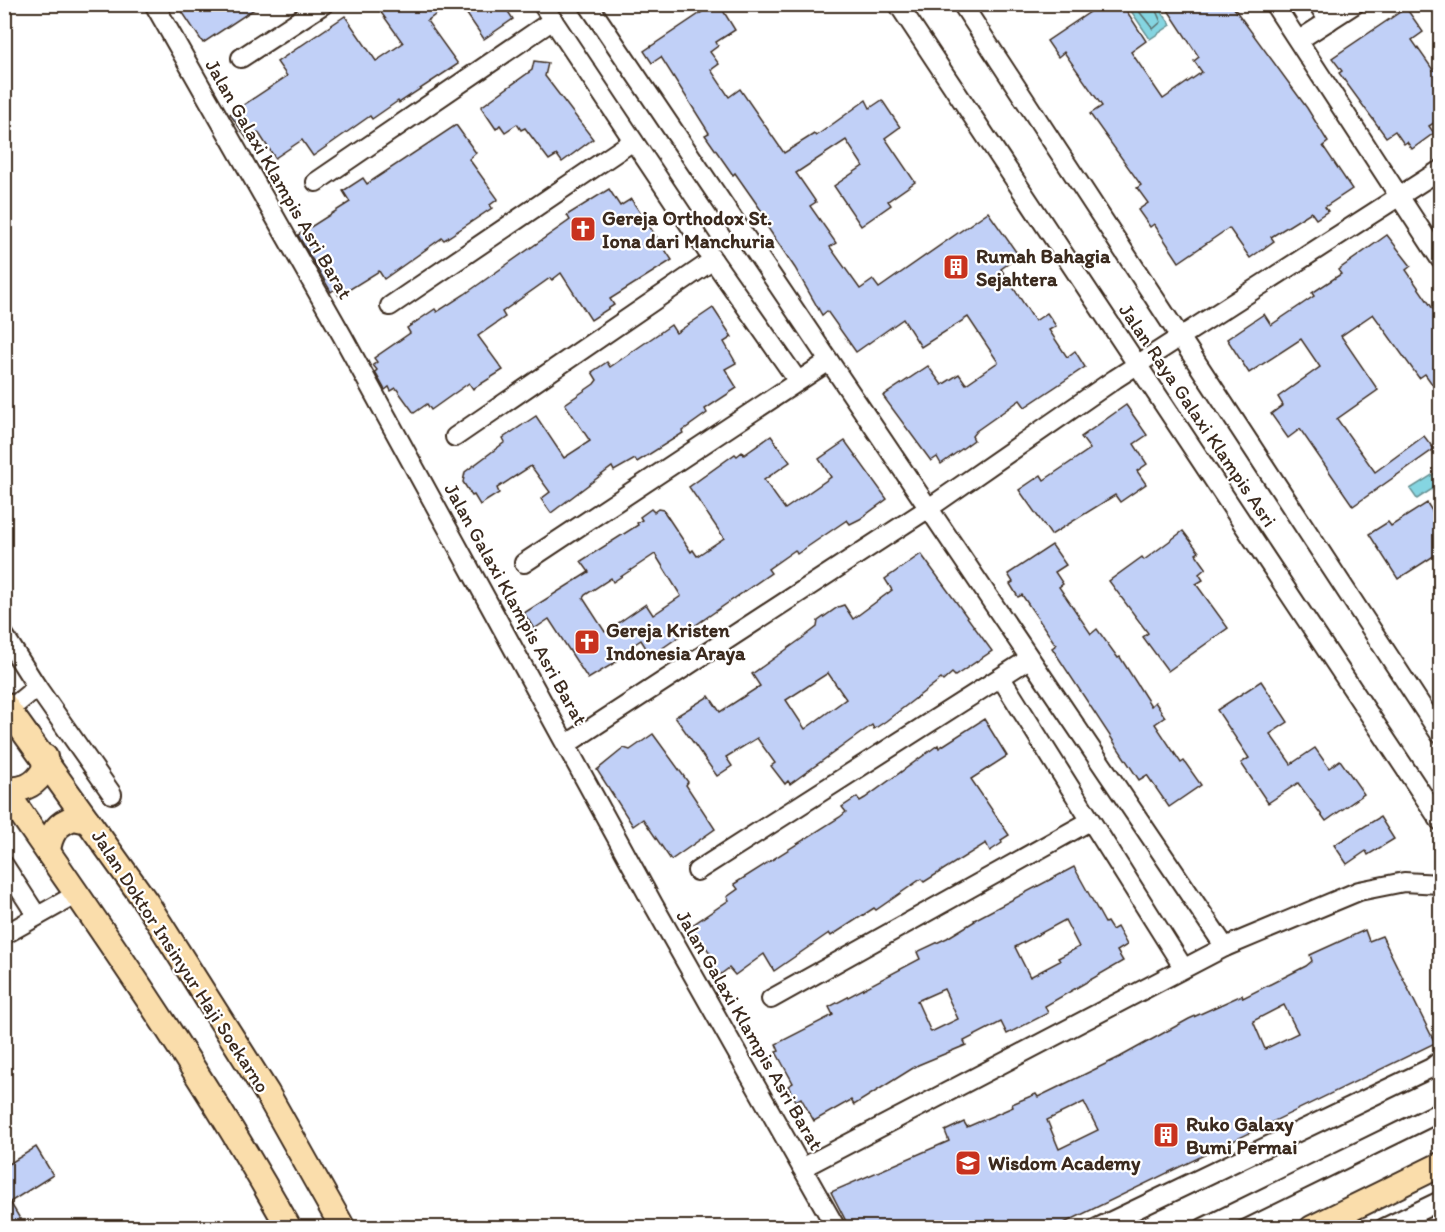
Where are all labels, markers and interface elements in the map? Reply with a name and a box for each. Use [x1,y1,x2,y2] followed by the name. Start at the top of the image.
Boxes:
[200,55,358,303] street label: Jalan Galaxi Klampis Asri Barat
[602,206,775,253] place label: Gereja Orthodox St. Iona dari Manchuria
[568,214,598,244] church icon: Gereja Orthodox St. Iona dari Manchuria
[976,244,1111,292] place label: Rumah Bahagia Sejahtera
[941,252,971,282] building icon: Rumah Bahagia Sejahtera
[1114,299,1282,531] street label: Jalan Raya Galaxi Klampis Asri
[439,479,593,729] street label: Jalan Galaxi Klampis Asri Barat
[606,618,746,666] place label: Gereja Kristen Indonesia Araya
[572,627,602,657] church icon: Gereja Kristen Indonesia Araya
[87,825,275,1097] street label: Jalan Doktor Insinyur Haji Soekarno
[671,906,829,1154] street label: Jalan Galaxi Klampis Asri Barat
[1186,1112,1297,1159] place label: Ruko Galaxy Bumi Permai
[1151,1120,1181,1150] building icon: Ruko Galaxy Bumi Permai
[953,1148,983,1178] school or university icon: Wisdom Academy
[988,1151,1141,1176] place label: Wisdom Academy

